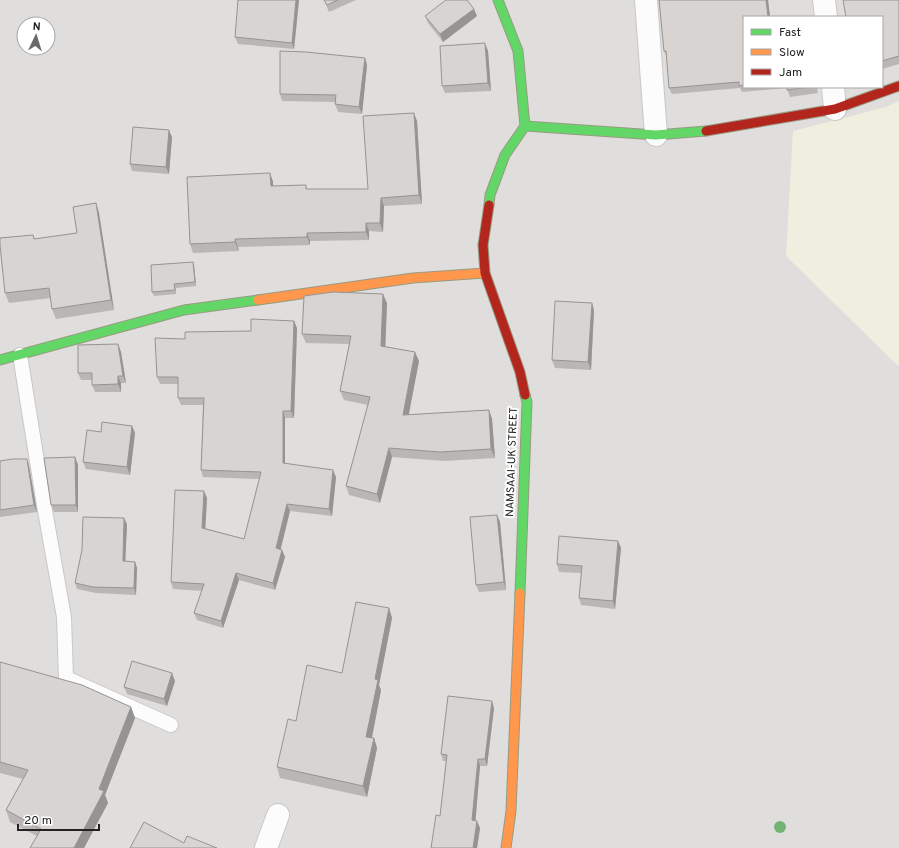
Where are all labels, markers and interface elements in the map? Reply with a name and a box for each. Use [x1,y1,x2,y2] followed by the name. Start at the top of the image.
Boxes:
[16,16,56,56] north arrow
[743,16,883,88] legend
[32,20,41,34] text: N
[779,25,801,41] text: Fast
[779,45,805,61] text: Slow
[779,65,802,81] text: Jam
[503,407,521,517] street label: NAMSAAI-UK STREET
[18,806,99,832] scale bar
[24,813,52,829] text: 20 m

